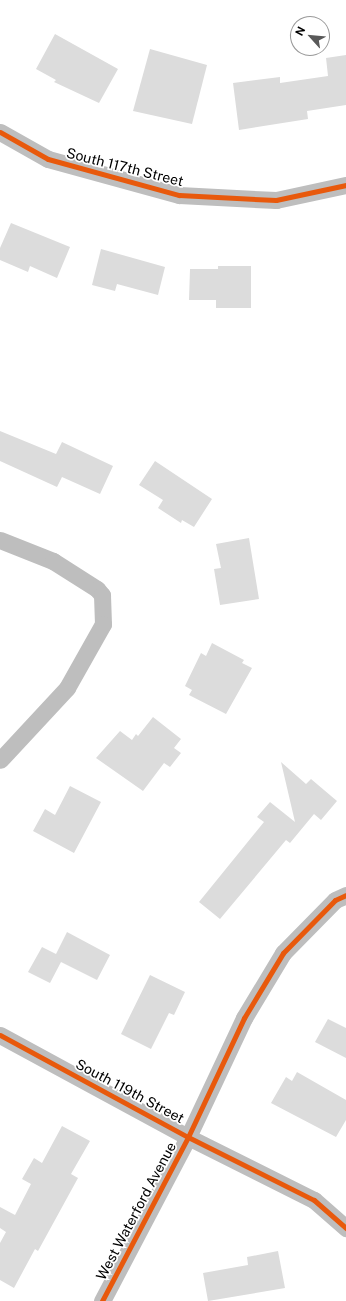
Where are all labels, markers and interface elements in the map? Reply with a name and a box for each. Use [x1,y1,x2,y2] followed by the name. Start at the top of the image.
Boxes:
[290,16,330,56] north arrow
[293,24,307,38] text: N
[65,144,185,190] street label: South 117th Street
[73,1055,187,1127] street label: South 119th Street
[92,1139,180,1283] street label: West Waterford Avenue

